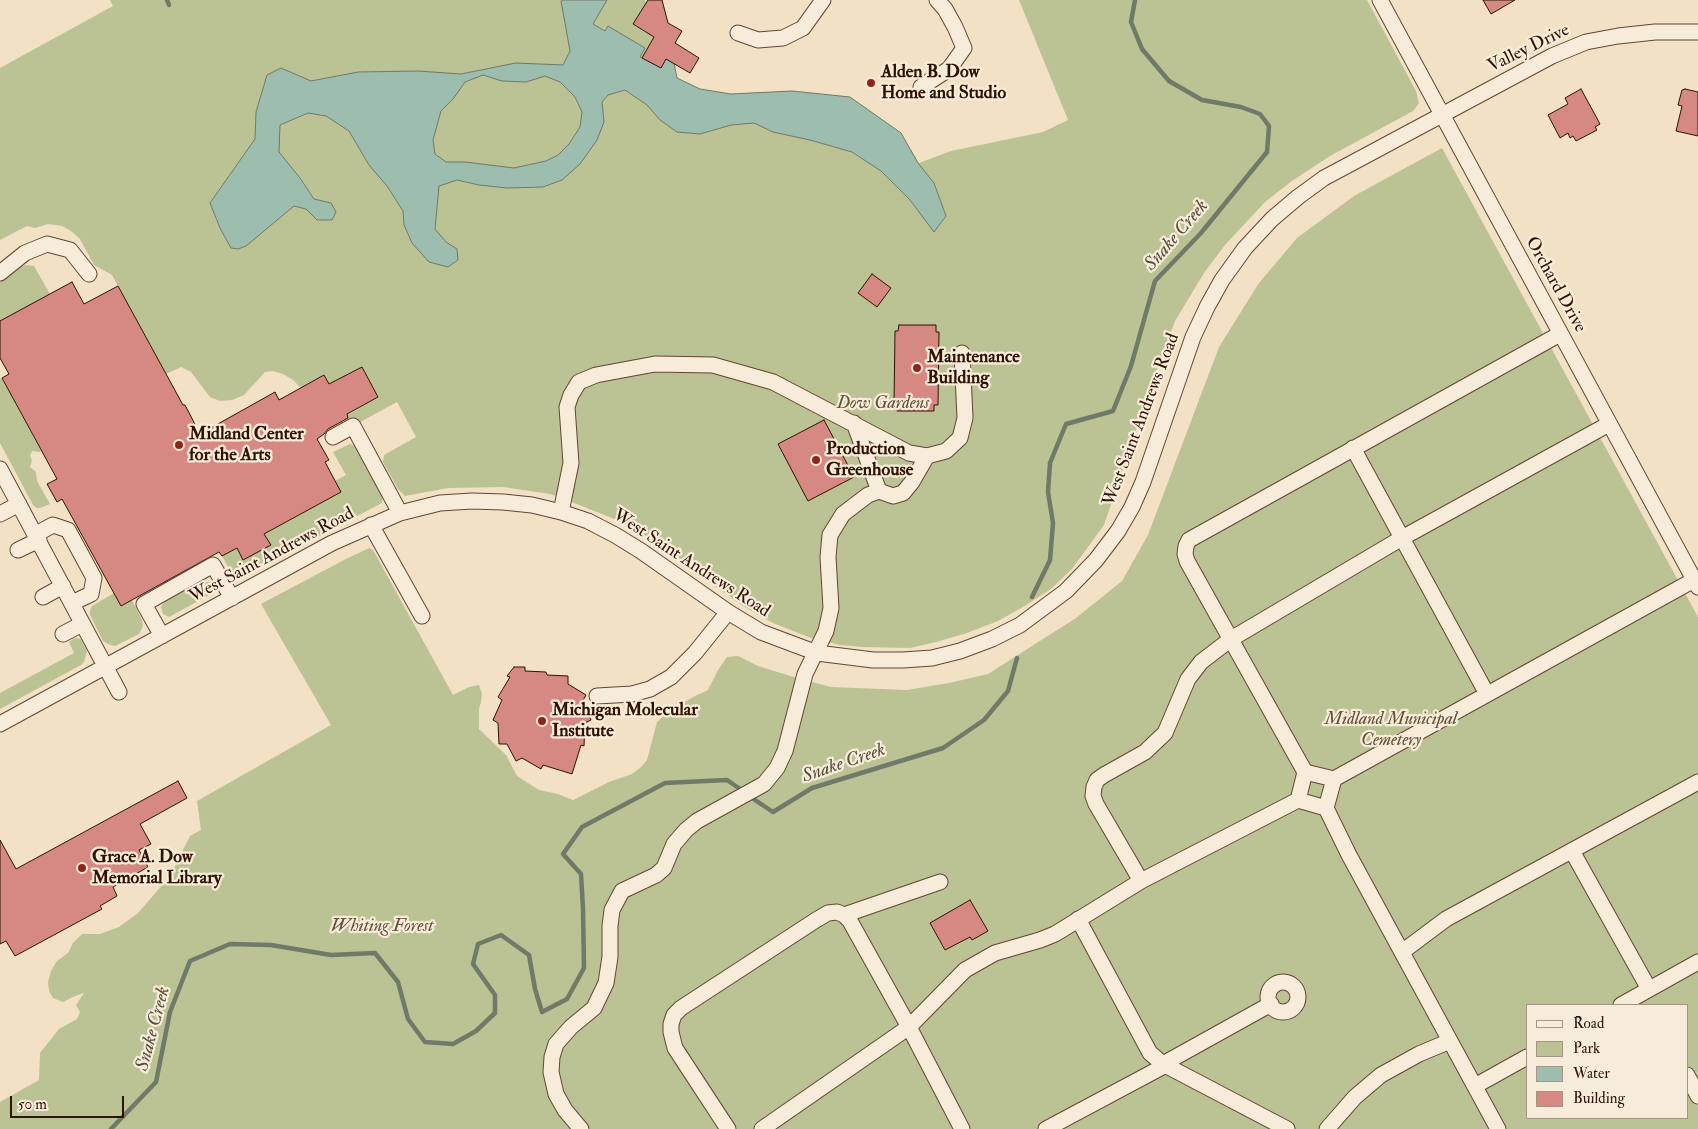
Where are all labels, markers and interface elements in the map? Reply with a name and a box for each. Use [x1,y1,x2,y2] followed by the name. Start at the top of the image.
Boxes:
[1485,20,1573,78] street label: Valley Drive
[881,62,1006,104] place label: Alden B. Dow Home and Studio
[865,77,877,89] marker: Alden B. Dow Home and Studio
[1140,196,1214,276] water label: Snake Creek
[1520,233,1590,337] street label: Orchard Drive
[1099,331,1185,509] street label: West Saint Andrews Road
[927,347,1020,389] place label: Maintenance Building
[911,362,923,374] marker: Maintenance Building
[837,393,929,415] park label: Dow Gardens
[189,424,304,466] place label: Midland Center for the Arts
[173,439,185,451] marker: Midland Center for the Arts
[826,439,913,482] place label: Production Greenhouse
[810,454,822,466] marker: Production Greenhouse
[186,503,358,609] street label: West Saint Andrews Road
[608,505,774,623] street label: West Saint Andrews Road
[552,700,698,742] place label: Michigan Molecular Institute
[1325,709,1457,752] park label: Midland Municipal Cemetery
[536,715,548,727] marker: Michigan Molecular Institute
[800,739,888,789] water label: Snake Creek
[92,847,222,890] place label: Grace A. Dow Memorial Library
[76,862,88,874] marker: Grace A. Dow Memorial Library
[331,916,433,938] park label: Whiting Forest
[132,984,176,1074] water label: Snake Creek
[1526,1004,1688,1119] legend
[1573,1014,1604,1033] text: Road
[1573,1039,1600,1058] text: Park
[1573,1064,1610,1083] text: Water
[12,1086,126,1118] scale bar
[1573,1089,1625,1108] text: Building
[18,1095,47,1114] text: 50 m

